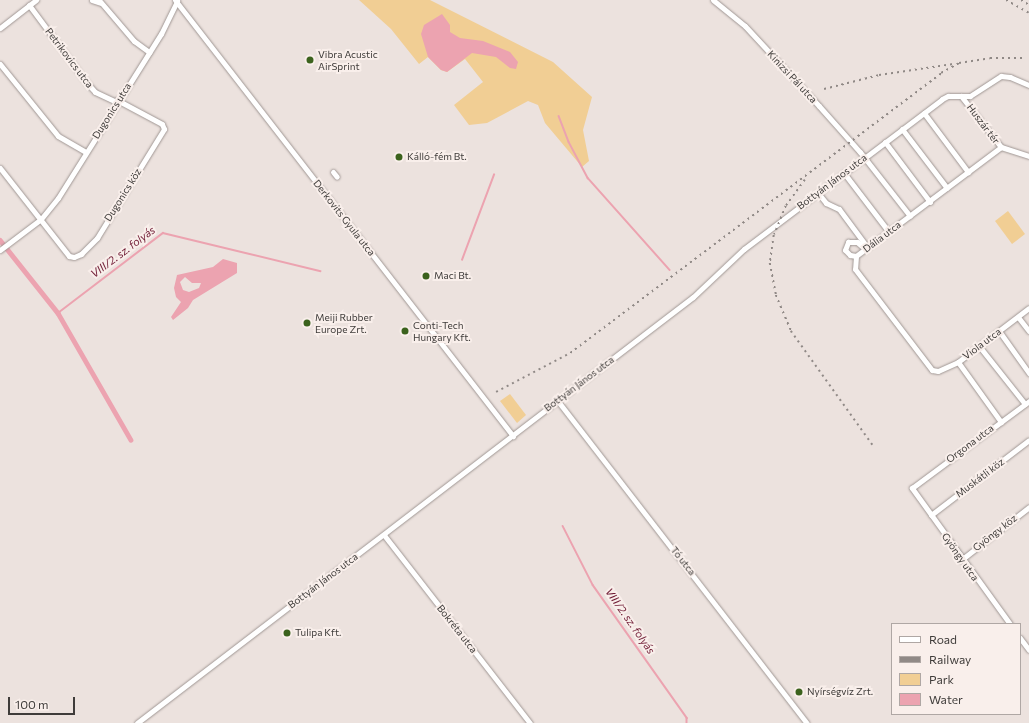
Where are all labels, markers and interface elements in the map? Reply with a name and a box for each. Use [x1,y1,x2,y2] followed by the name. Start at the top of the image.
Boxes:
[43,26,95,90] street label: Petrikovics utca
[318,48,378,72] place label: Vibra Acustic AirSprint
[765,48,819,106] street label: Kinizsi Pál utca
[305,55,315,65] marker: Vibra Acustic AirSprint
[90,81,134,141] street label: Dugonics utca
[964,102,1002,146] street label: Huszár tér
[407,151,467,163] place label: Kálló-fém Bt.
[394,152,404,162] marker: Kálló-fém Bt.
[795,152,869,212] street label: Bottyán János utca
[102,166,144,224] street label: Dugonics köz
[311,178,377,258] street label: Derkovits Gyula utca
[861,219,903,255] street label: Dália utca
[88,223,158,281] water label: VIII/2. sz. folyás
[434,270,471,282] place label: Maci Bt.
[421,271,431,281] marker: Maci Bt.
[315,311,373,334] place label: Meiji Rubber Europe Zrt.
[302,318,312,328] marker: Meiji Rubber Europe Zrt.
[413,319,471,342] place label: Conti-Tech Hungary Kft.
[400,326,410,336] marker: Conti-Tech Hungary Kft.
[960,326,1004,362] street label: Viola utca
[542,354,616,414] street label: Bottyán János utca
[944,422,996,466] street label: Orgona utca
[953,456,1007,500] street label: Muskátli köz
[971,512,1019,554] street label: Gyöngy köz
[939,531,981,583] street label: Gyöngy utca
[668,544,698,578] street label: Tó utca
[286,551,360,611] street label: Bottyán János utca
[602,586,658,656] water label: VIII/2. sz. folyás
[434,602,480,656] street label: Bokréta utca
[891,623,1021,715] legend
[295,627,341,639] place label: Tulipa Kft.
[282,628,292,638] marker: Tulipa Kft.
[929,632,957,646] text: Road
[929,652,971,666] text: Railway
[929,672,954,686] text: Park
[807,686,873,698] place label: Nyírségvíz Zrt.
[794,687,804,697] marker: Nyírségvíz Zrt.
[10,689,77,715] scale bar
[929,692,963,706] text: Water
[15,697,49,711] text: 100 m

